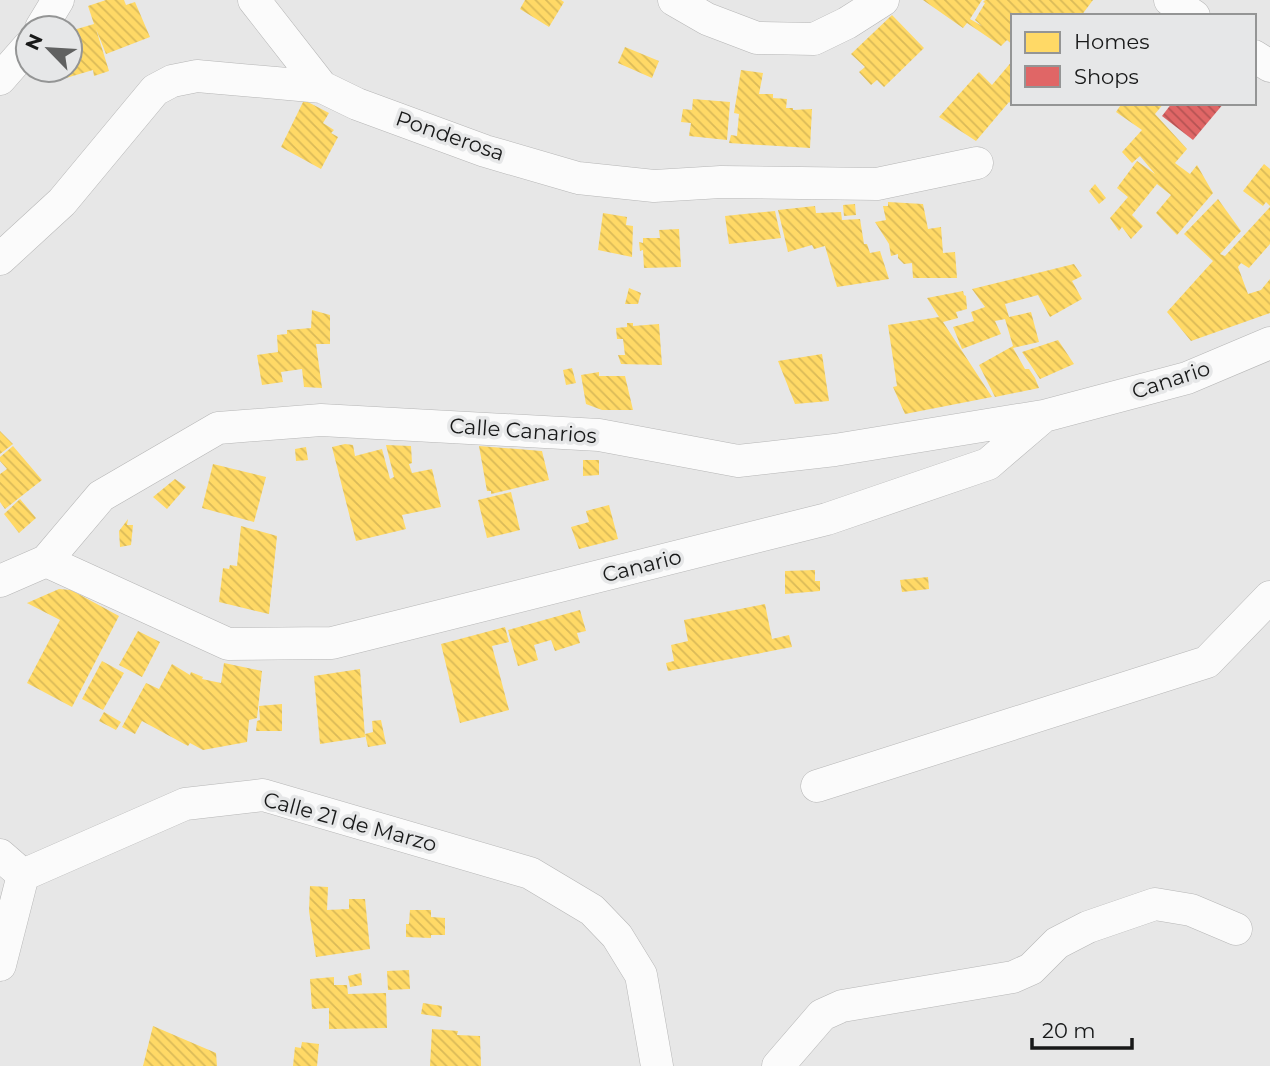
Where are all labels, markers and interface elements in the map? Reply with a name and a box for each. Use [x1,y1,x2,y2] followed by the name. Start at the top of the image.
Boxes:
[14,14,84,84] north arrow
[1011,14,1256,105] legend
[1074,29,1149,54] text: Homes
[20,30,48,54] text: N
[1074,64,1139,89] text: Shops
[393,105,508,166] street label: Ponderosa
[1129,355,1213,404] street label: Canario
[449,413,598,448] street label: Calle Canarios
[600,544,684,587] street label: Canario
[261,786,440,857] street label: Calle 21 de Marzo
[1032,1006,1132,1050] scale bar
[1042,1018,1096,1043] text: 20 m

